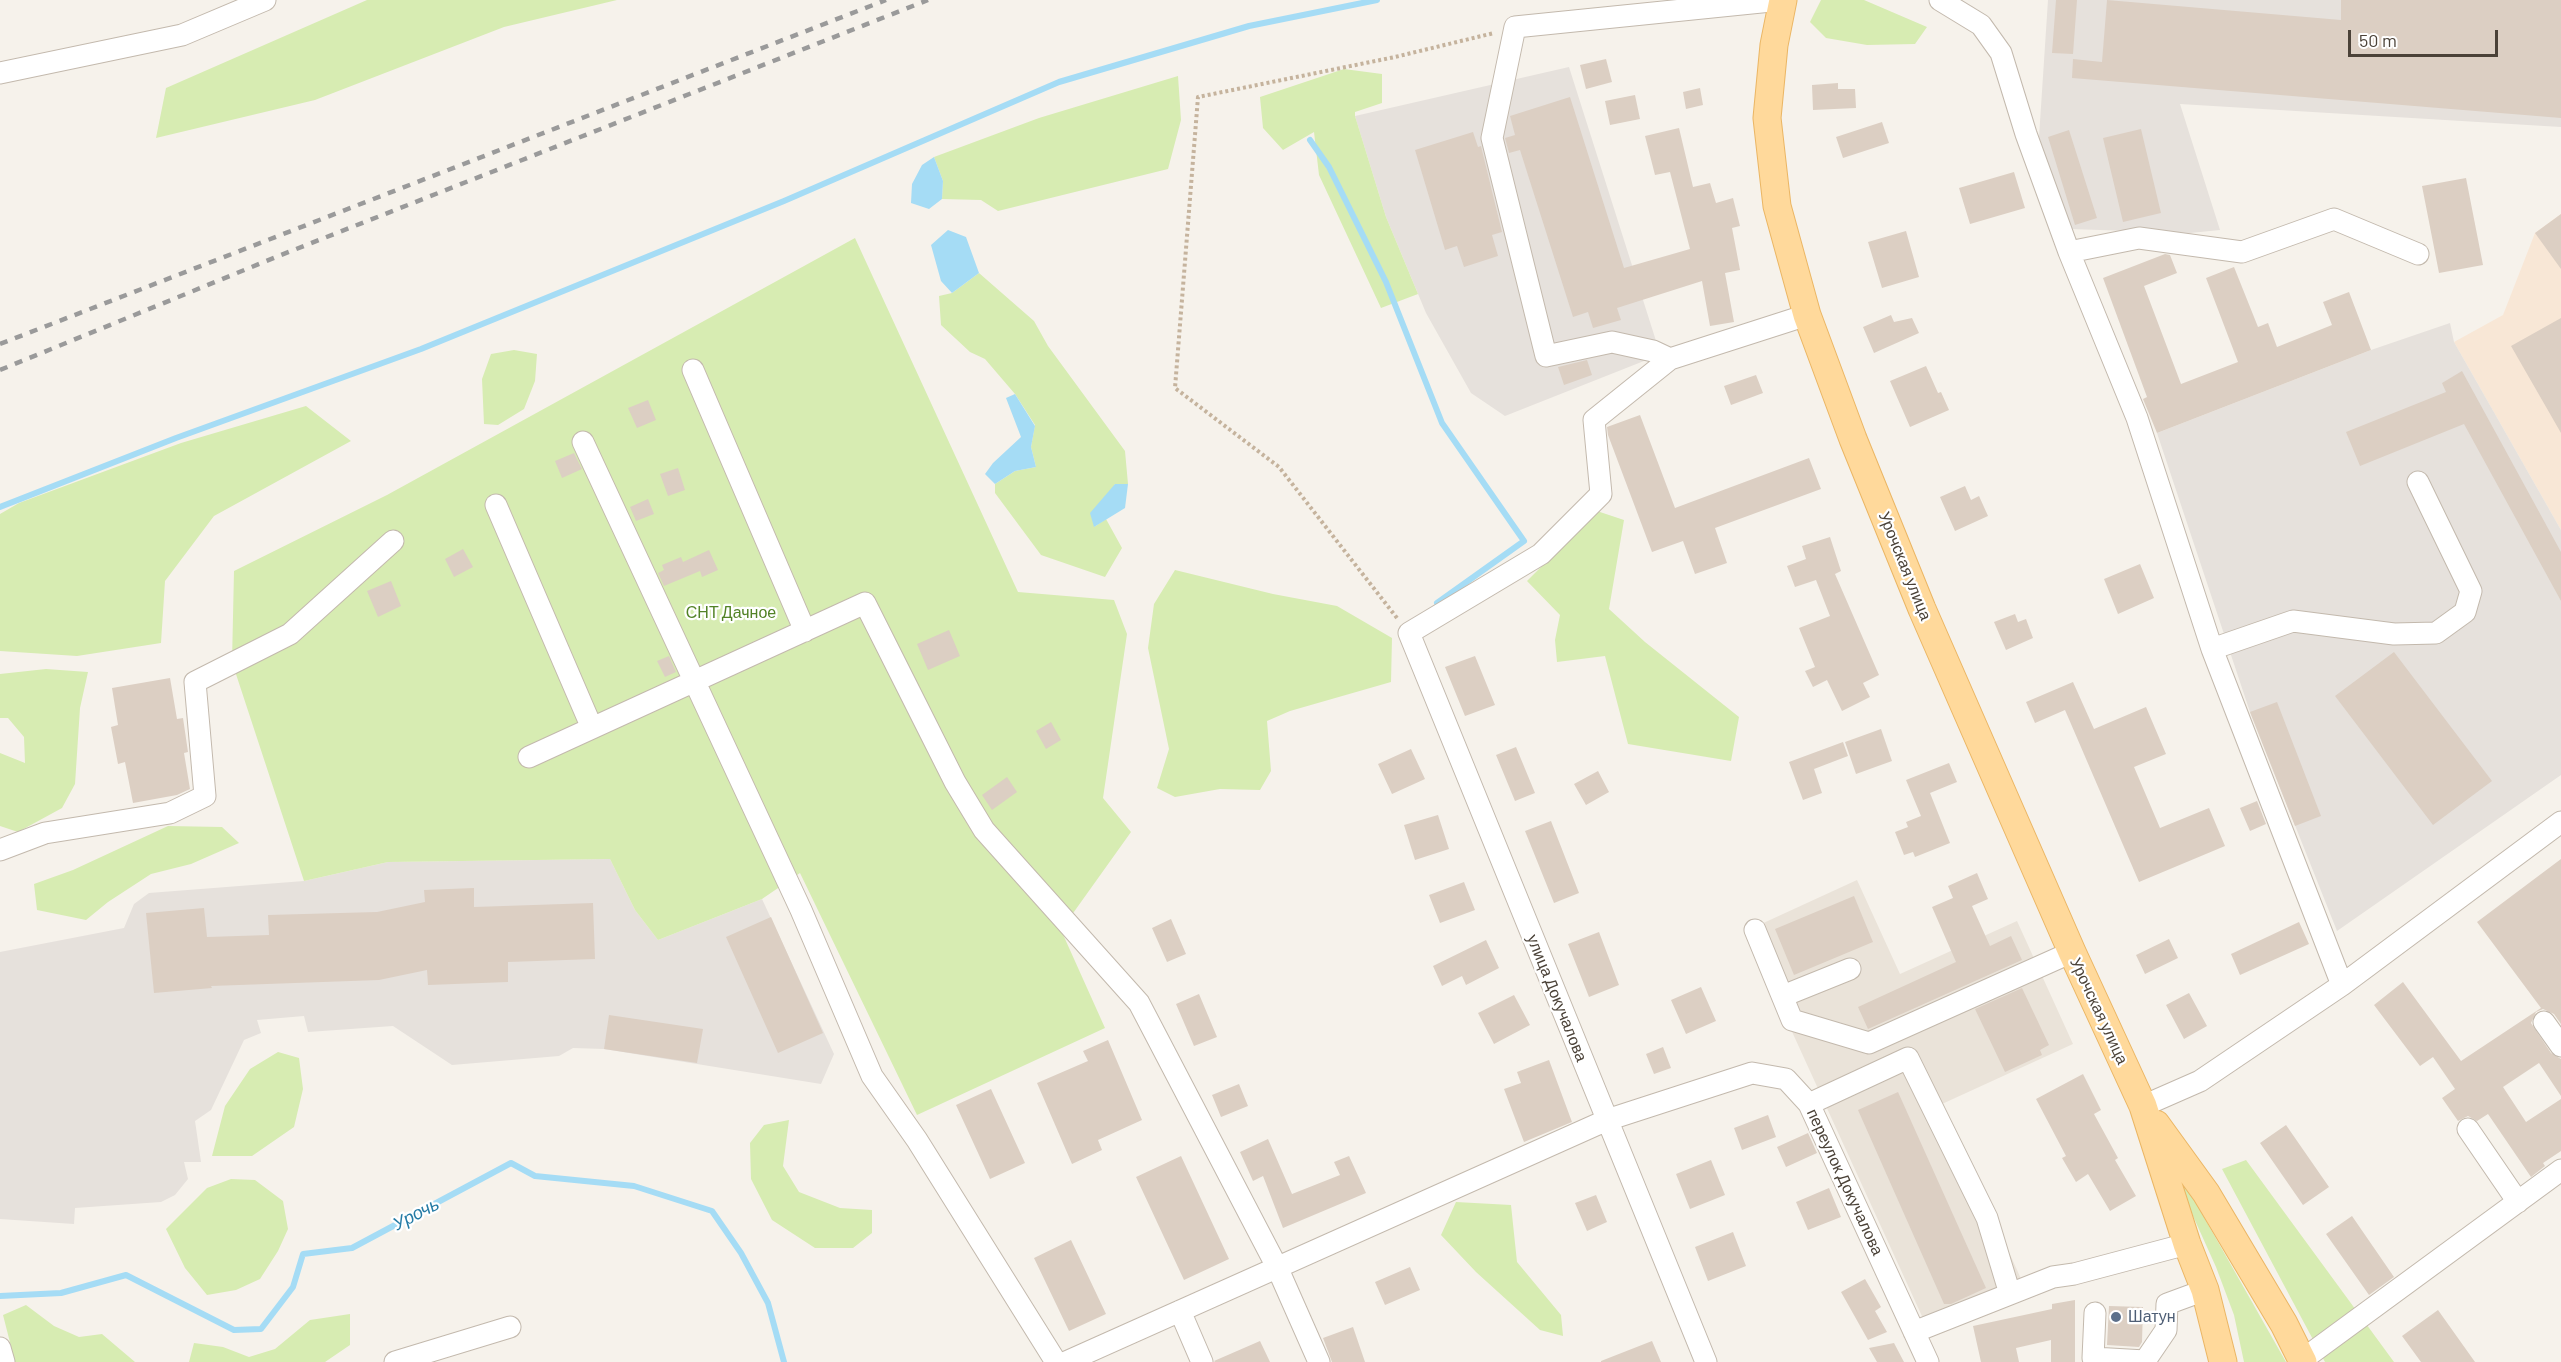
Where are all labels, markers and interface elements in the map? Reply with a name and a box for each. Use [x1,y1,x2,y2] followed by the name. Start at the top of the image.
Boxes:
[2351,18,2501,56] scale bar
[2359,29,2397,51] text: 50 m
[1874,509,1936,623] street label: Урочская улица
[686,603,776,623] park label: СНТ Дачное
[1523,932,1591,1064] street label: улица Докучалова
[2066,955,2132,1067] street label: Урочская улица
[1803,1106,1887,1258] street label: переулок Докучалова
[389,1193,443,1235] water label: Урочь
[2128,1307,2176,1327] place label: Шатун
[2109,1310,2123,1324] marker: Шатун

